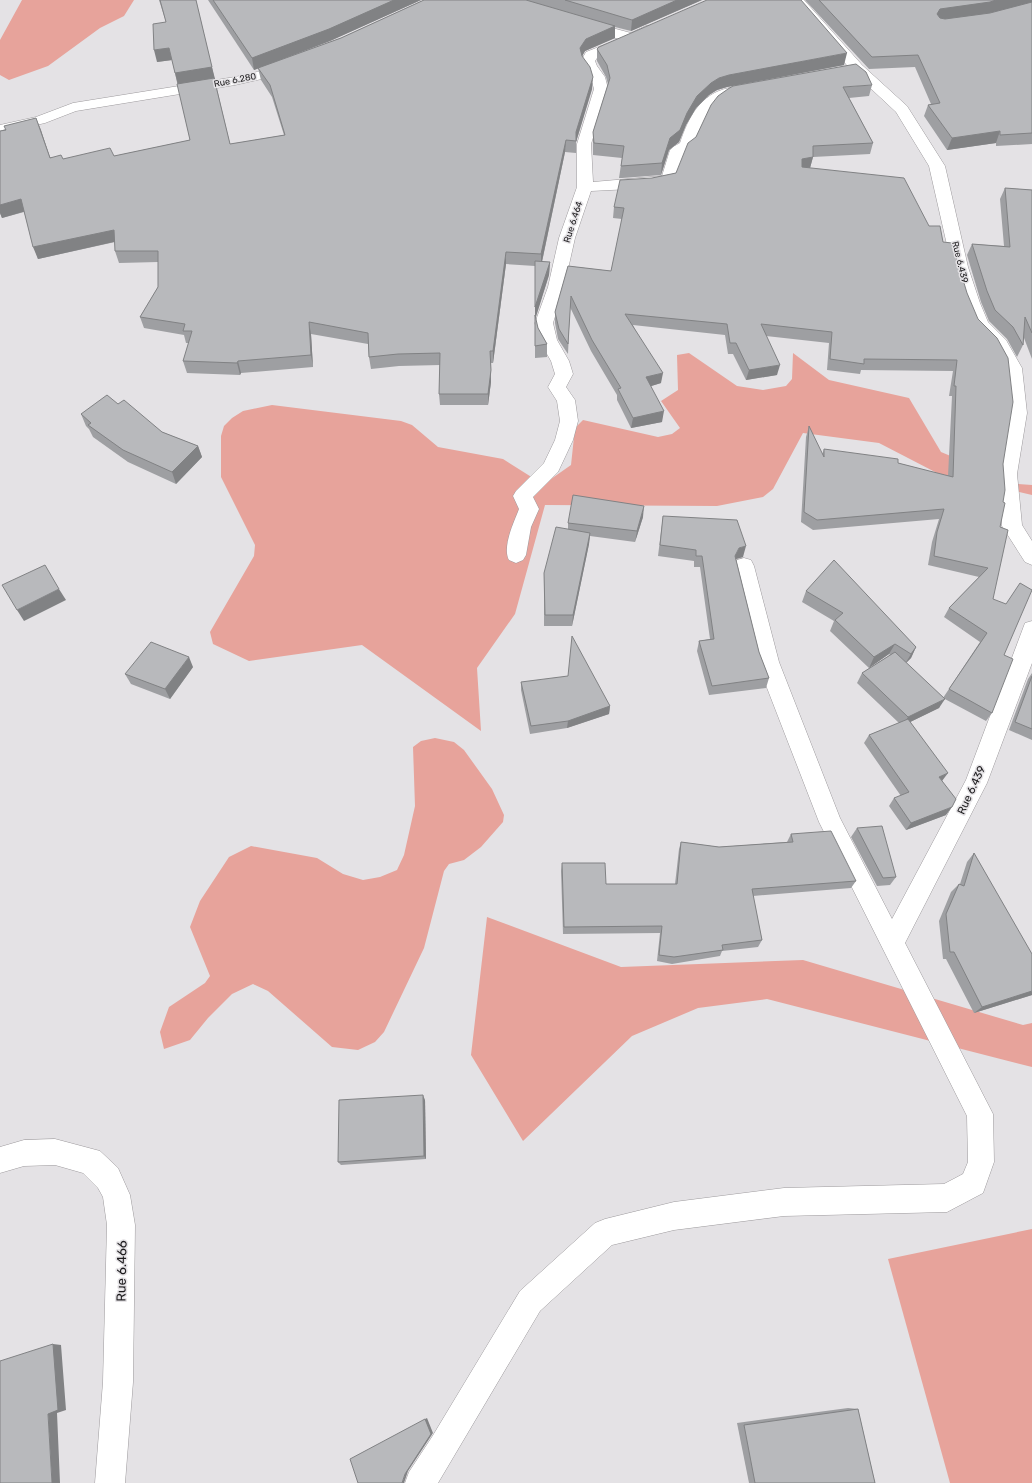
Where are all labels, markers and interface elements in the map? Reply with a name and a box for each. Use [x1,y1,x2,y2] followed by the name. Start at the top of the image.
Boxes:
[213,71,257,89] street label: Rue 6.280
[562,200,584,244] street label: Rue 6.464
[950,240,970,284] street label: Rue 6.439
[955,764,988,816] street label: Rue 6.439
[113,1240,130,1302] street label: Rue 6.466

